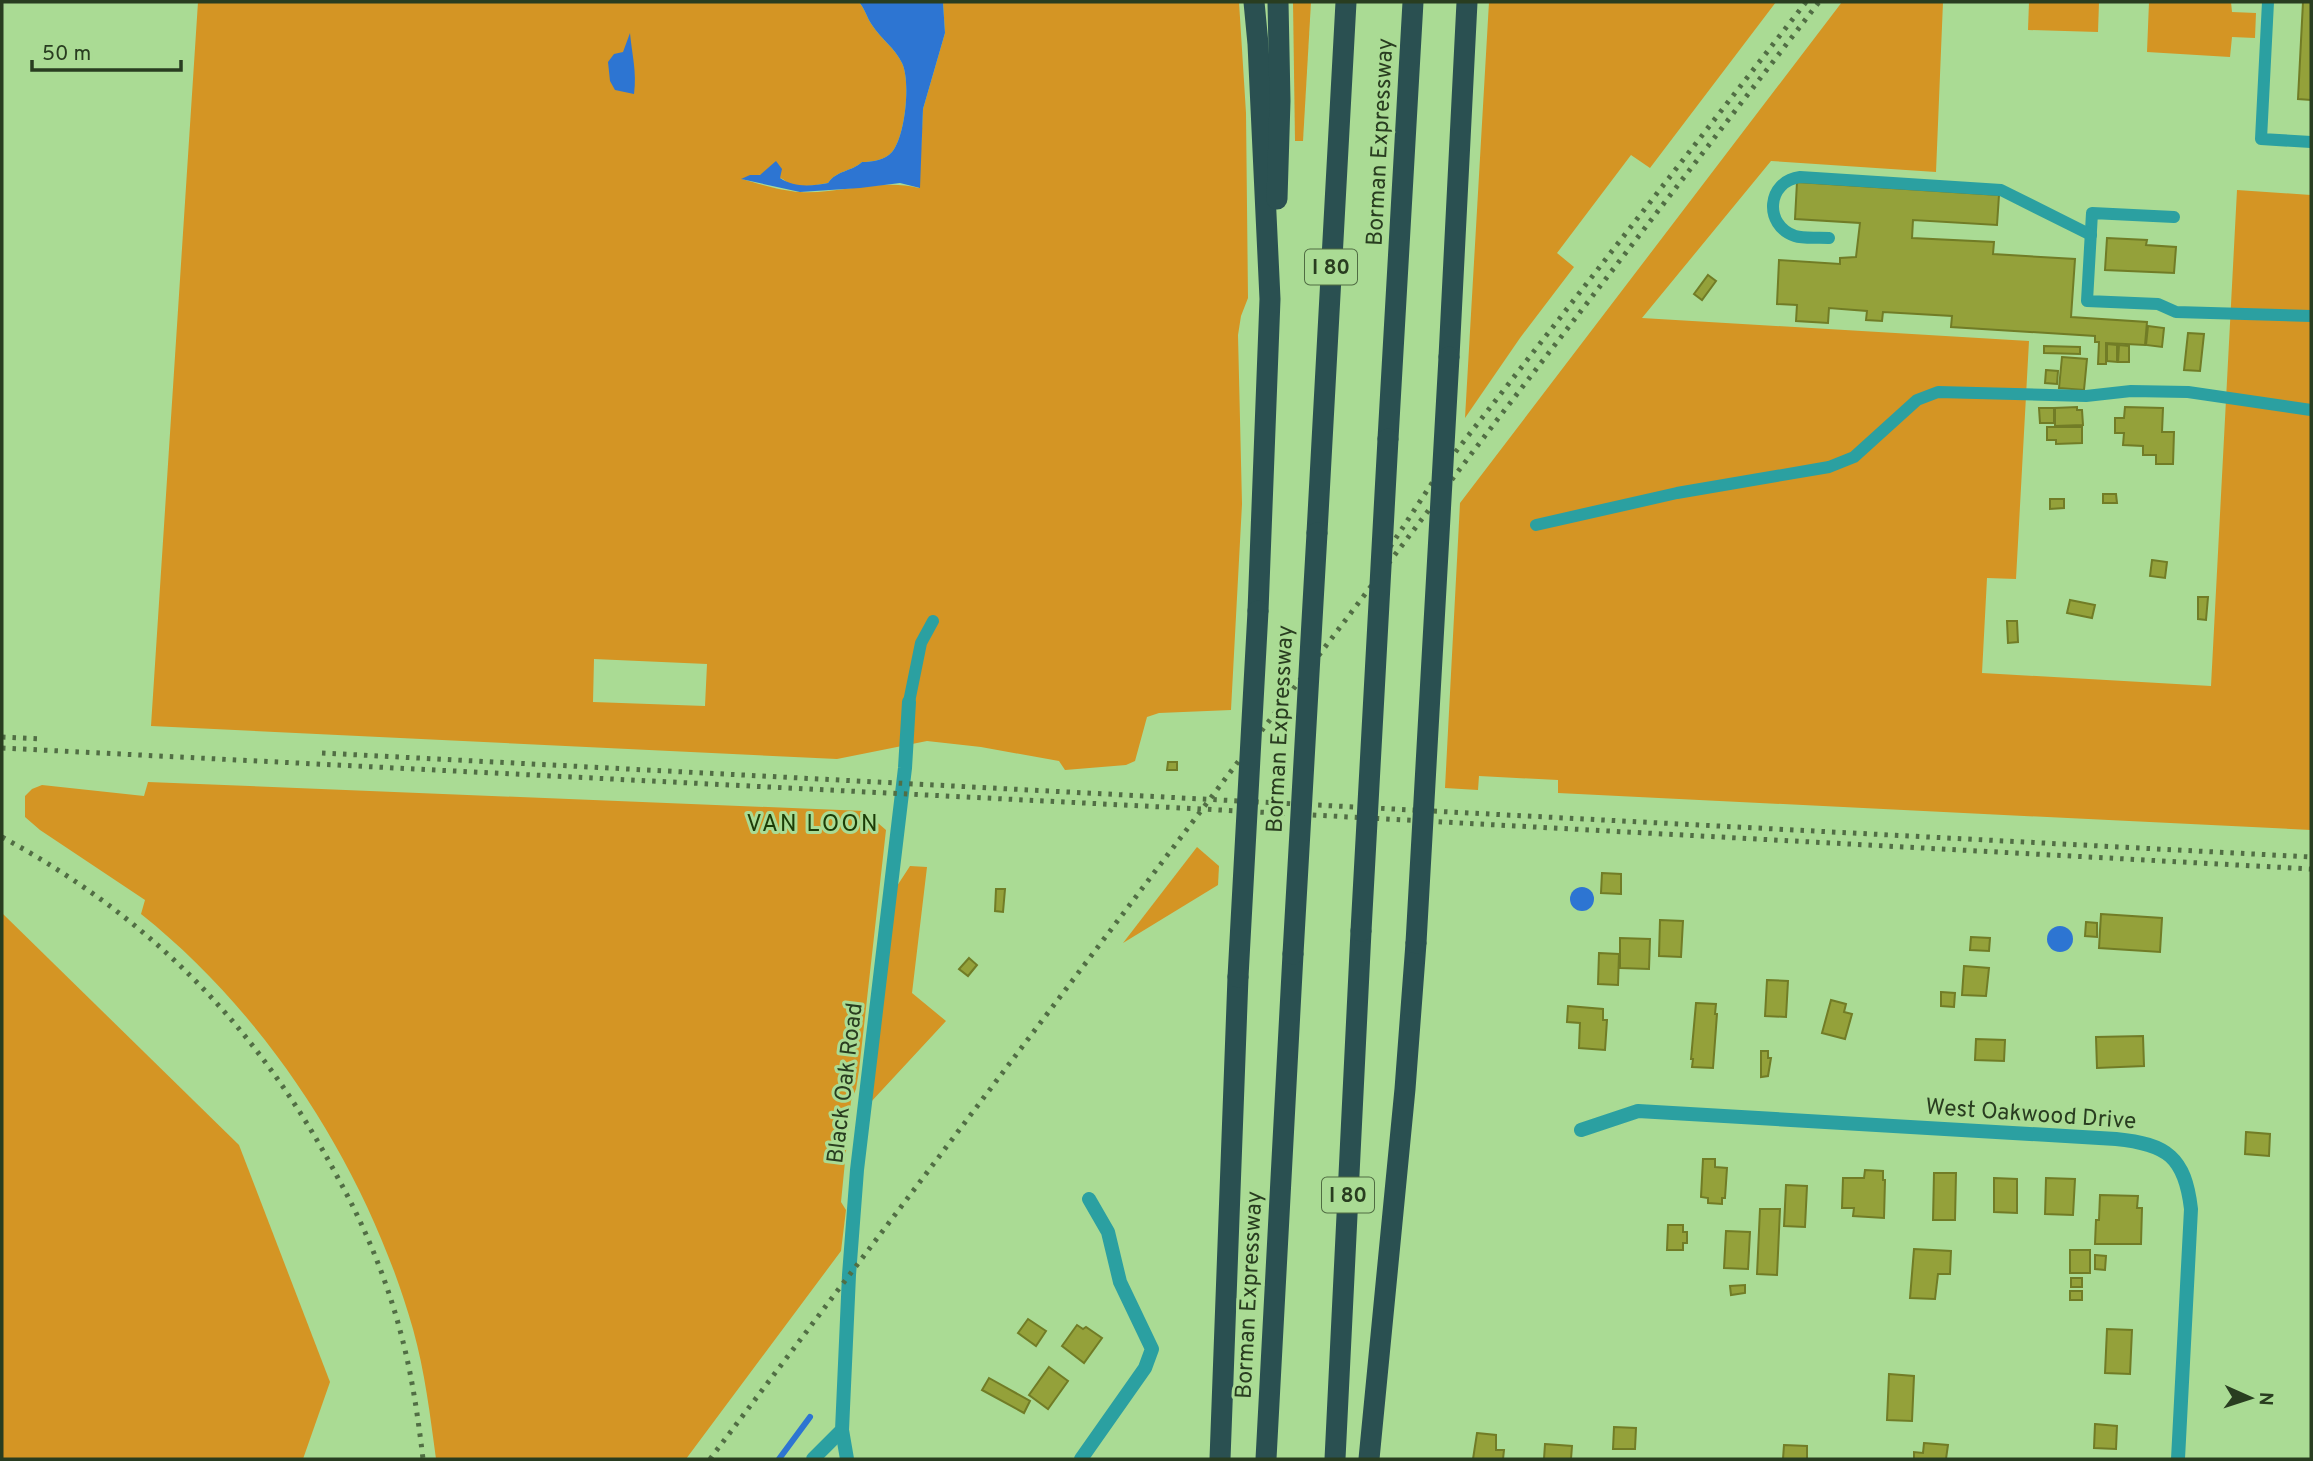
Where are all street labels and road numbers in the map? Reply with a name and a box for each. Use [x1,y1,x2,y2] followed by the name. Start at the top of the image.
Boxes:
[1362,37,1401,247] street label: Borman Expressway
[1305,250,1357,284] road number: I 80
[1262,624,1301,834] street label: Borman Expressway
[822,1001,871,1165] street label: Black Oak Road
[1924,1094,2137,1137] street label: West Oakwood Drive
[1322,1178,1374,1212] road number: I 80
[1231,1190,1270,1400] street label: Borman Expressway

